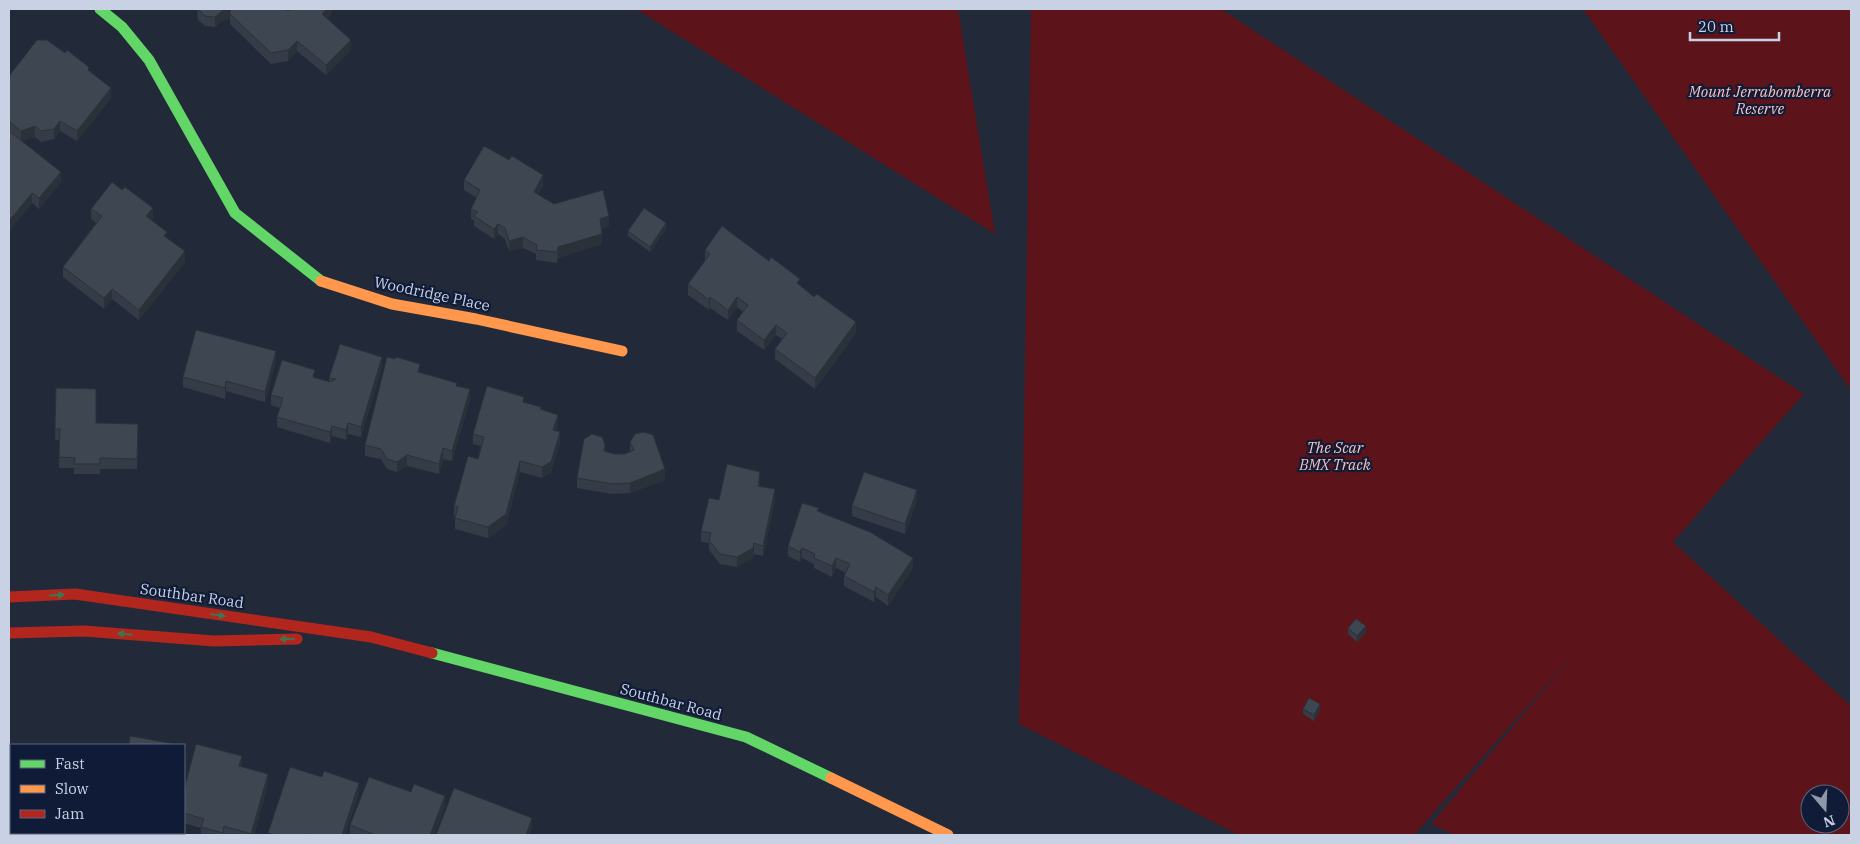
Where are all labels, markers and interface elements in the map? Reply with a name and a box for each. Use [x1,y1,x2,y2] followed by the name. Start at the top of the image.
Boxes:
[1690,10,1779,42] scale bar
[1698,17,1734,36] text: 20 m
[1688,82,1832,118] park label: Mount Jerrabomberra Reserve
[372,272,492,315] street label: Woodridge Place
[1298,438,1371,474] park label: The Scar BMX Track
[139,579,245,612] street label: Southbar Road
[50,590,66,598] one-way arrow
[211,611,227,619] one-way arrow
[117,630,133,638] one-way arrow
[279,636,295,644] one-way arrow
[618,679,724,724] street label: Southbar Road
[10,744,185,834] legend
[55,754,85,773] text: Fast
[55,779,89,798] text: Slow
[1800,784,1850,834] north arrow
[55,804,84,823] text: Jam
[1821,811,1837,832] text: N

